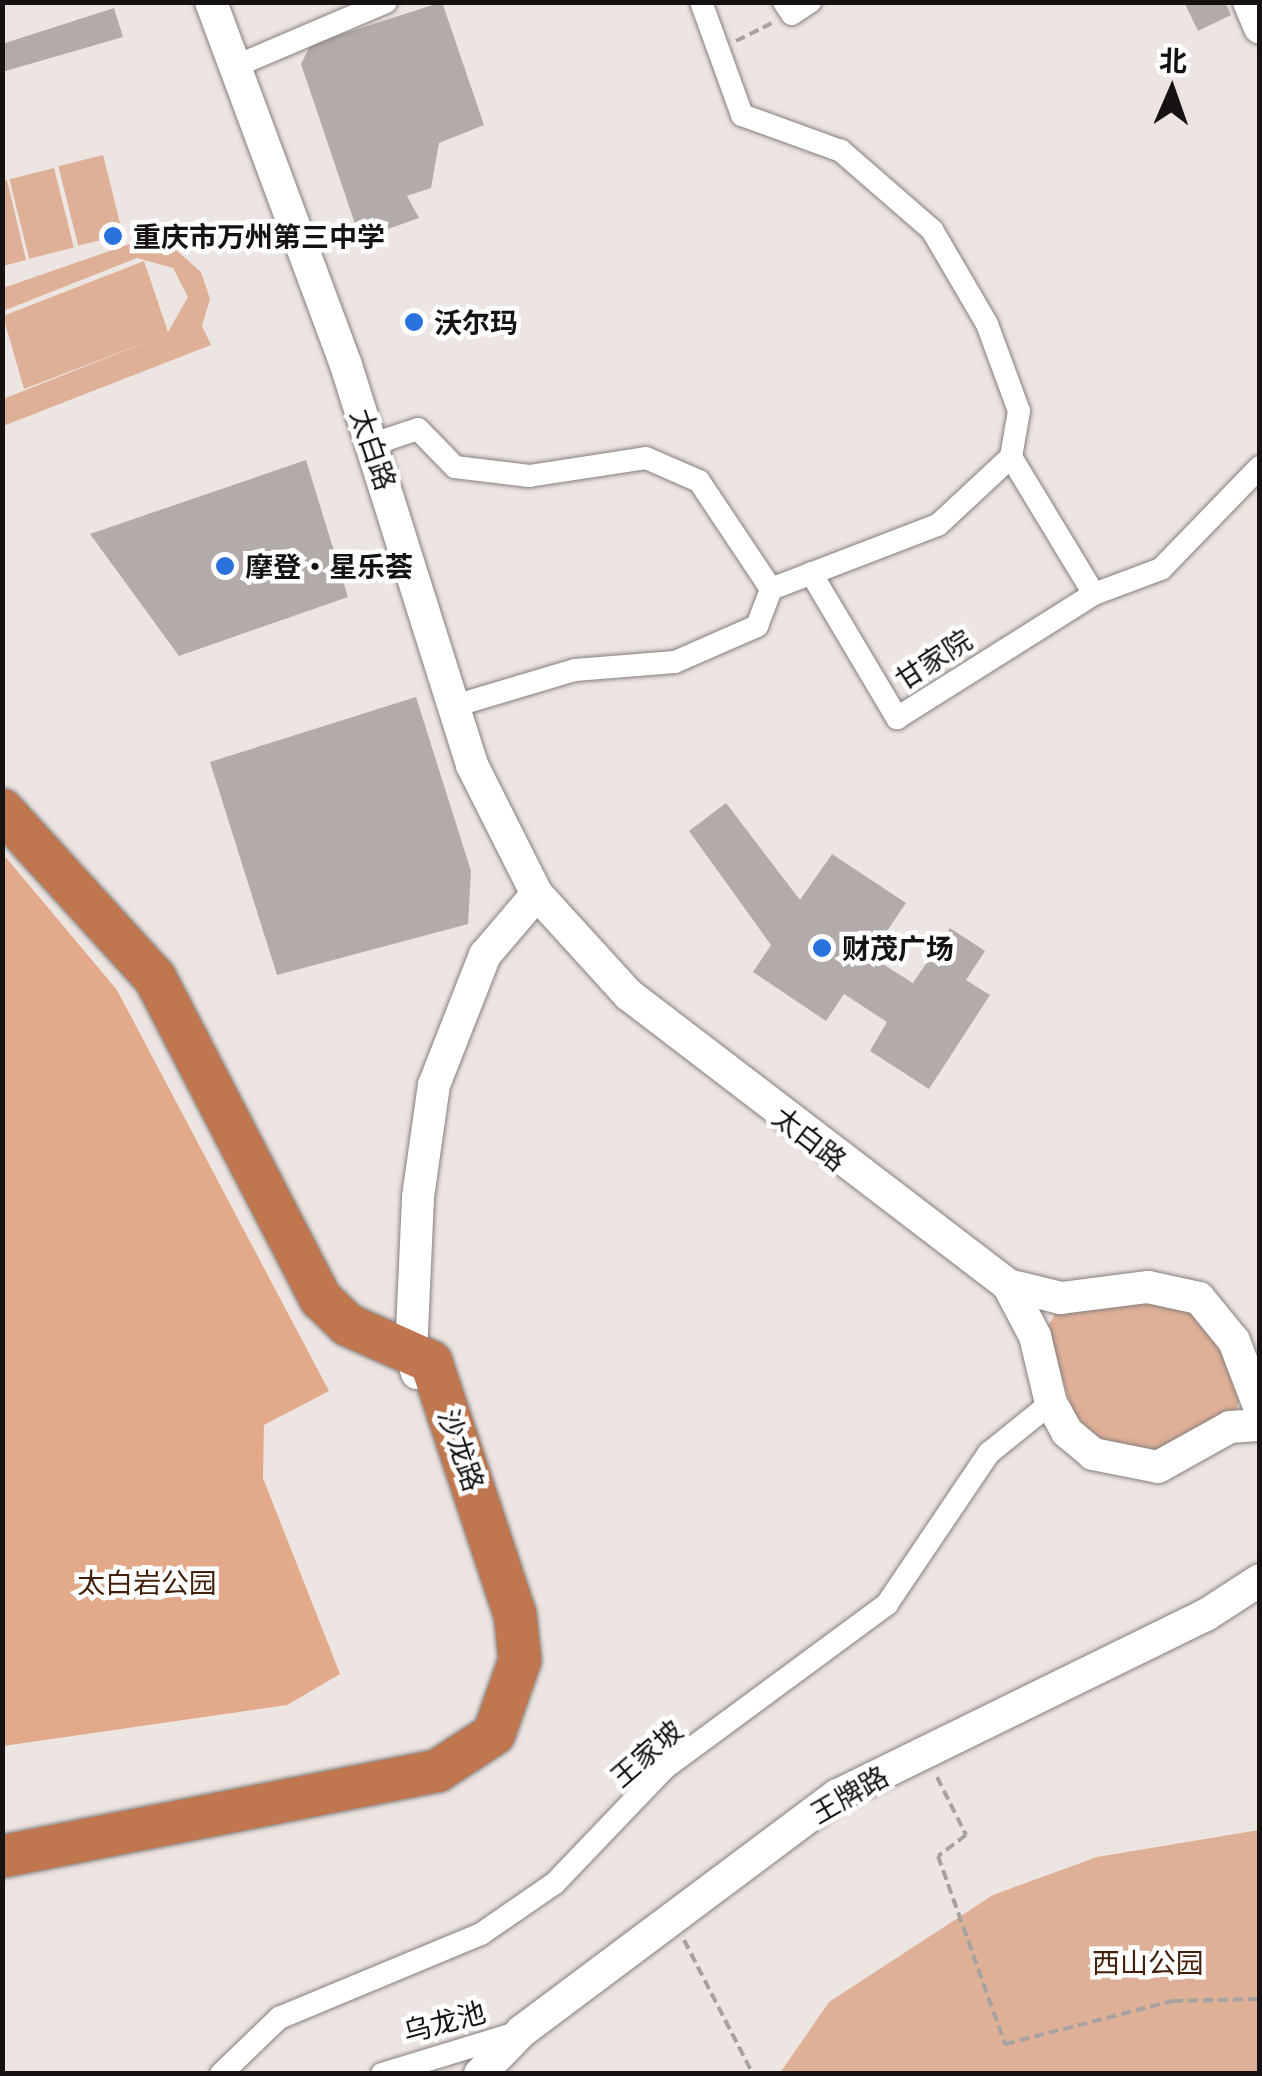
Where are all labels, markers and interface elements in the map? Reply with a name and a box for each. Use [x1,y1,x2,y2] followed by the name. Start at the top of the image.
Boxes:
[1122,40,1222,140] north arrow
[1158,41,1188,79] text: 北
[133,219,385,253] place label: 重庆市万州第三中学
[102,225,124,247] marker: 重庆市万州第三中学
[434,305,518,339] place label: 沃尔玛
[403,311,425,333] marker: 沃尔玛
[344,404,404,494] street label: 太白路
[245,549,413,583] place label: 摩登・星乐荟
[214,555,236,577] marker: 摩登・星乐荟
[889,622,977,696] street label: 甘家院
[842,931,954,965] place label: 财茂广场
[811,937,833,959] marker: 财茂广场
[767,1099,853,1177] street label: 太白路
[432,1405,492,1495] street label: 沙龙路
[77,1565,217,1599] park label: 太白岩公园
[603,1713,689,1793] street label: 王家坡
[804,1758,894,1830] street label: 王牌路
[1092,1945,1204,1979] park label: 西山公园
[399,1994,489,2048] street label: 乌龙池

